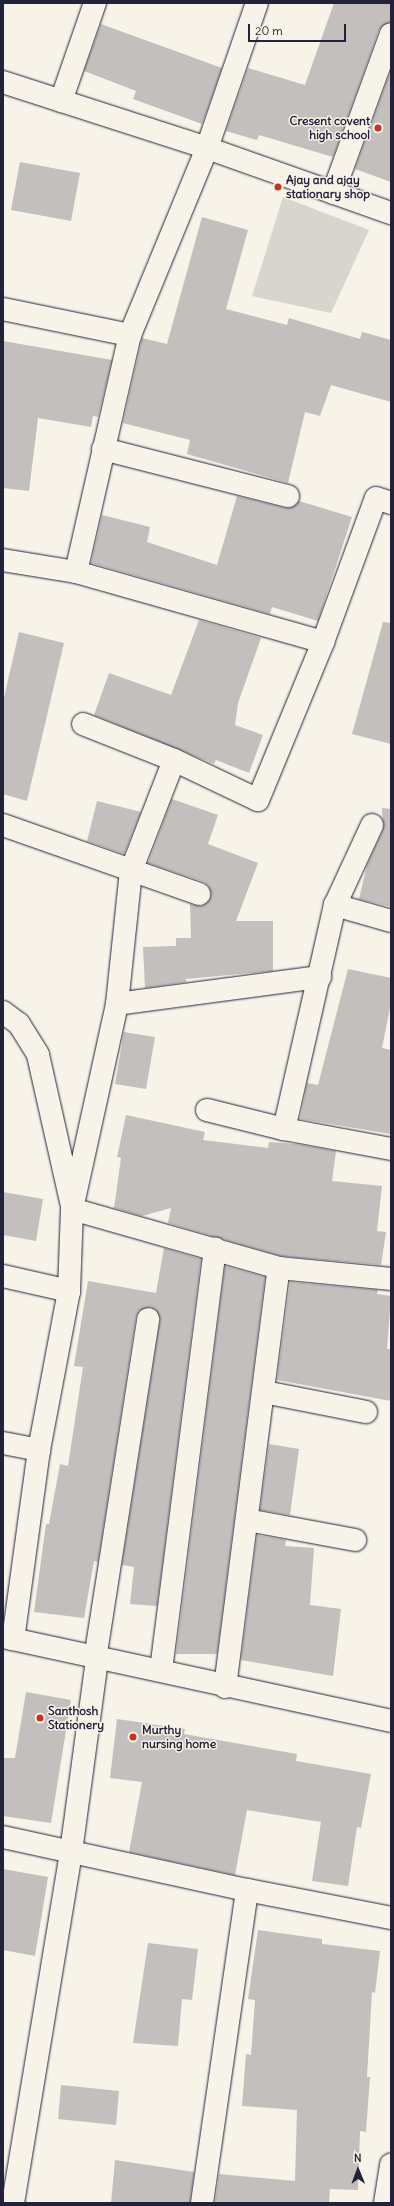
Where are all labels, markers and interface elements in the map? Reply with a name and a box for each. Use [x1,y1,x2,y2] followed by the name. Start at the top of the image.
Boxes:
[250,16,348,42] scale bar
[255,23,283,38] text: 20 m
[290,114,370,142] place label: Cresent covent high school
[373,123,383,133] marker: Cresent covent high school
[286,173,370,201] place label: Ajay and ajay stationary shop
[273,182,283,192] marker: Ajay and ajay stationary shop
[48,1704,104,1732] place label: Santhosh Stationery
[35,1713,45,1723] marker: Santhosh Stationery
[142,1723,216,1751] place label: Murthy nursing home
[127,1731,139,1743] marker: Murthy nursing home
[338,2150,378,2190] north arrow
[354,2151,362,2165] text: N

